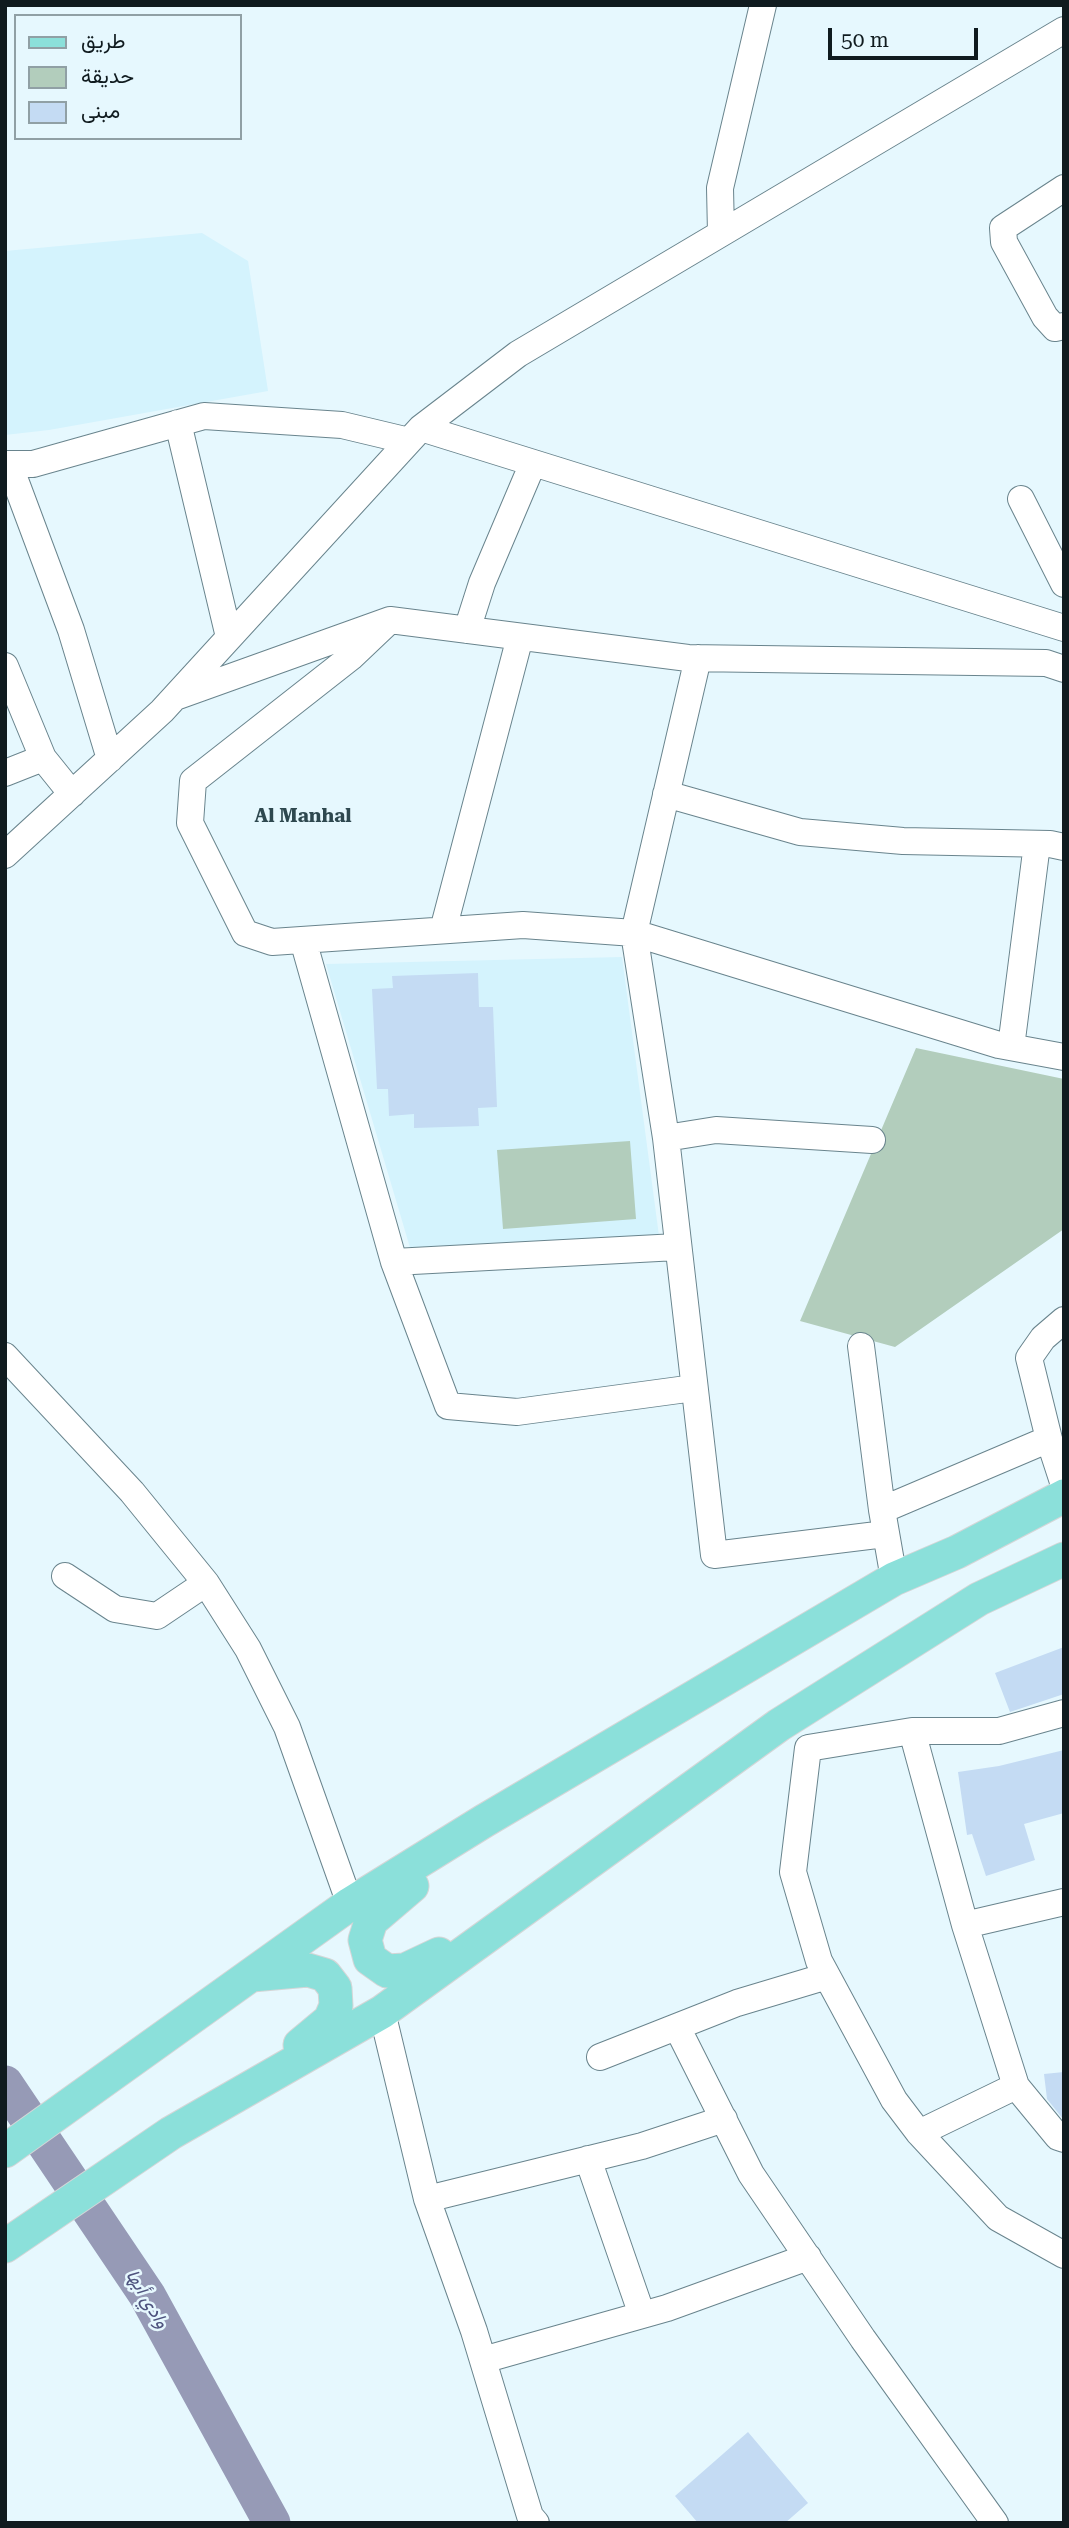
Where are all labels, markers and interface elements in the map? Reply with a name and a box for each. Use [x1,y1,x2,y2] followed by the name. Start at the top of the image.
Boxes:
[14,14,242,140] legend
[831,14,982,58] scale bar
[841,28,889,52] text: 50 m
[81,29,126,53] text: طريق
[81,64,134,88] text: حديقة
[81,99,120,123] text: مبنى
[254,805,352,827] district label: Al Manhal
[121,2265,173,2333] water label: وادي أبها

